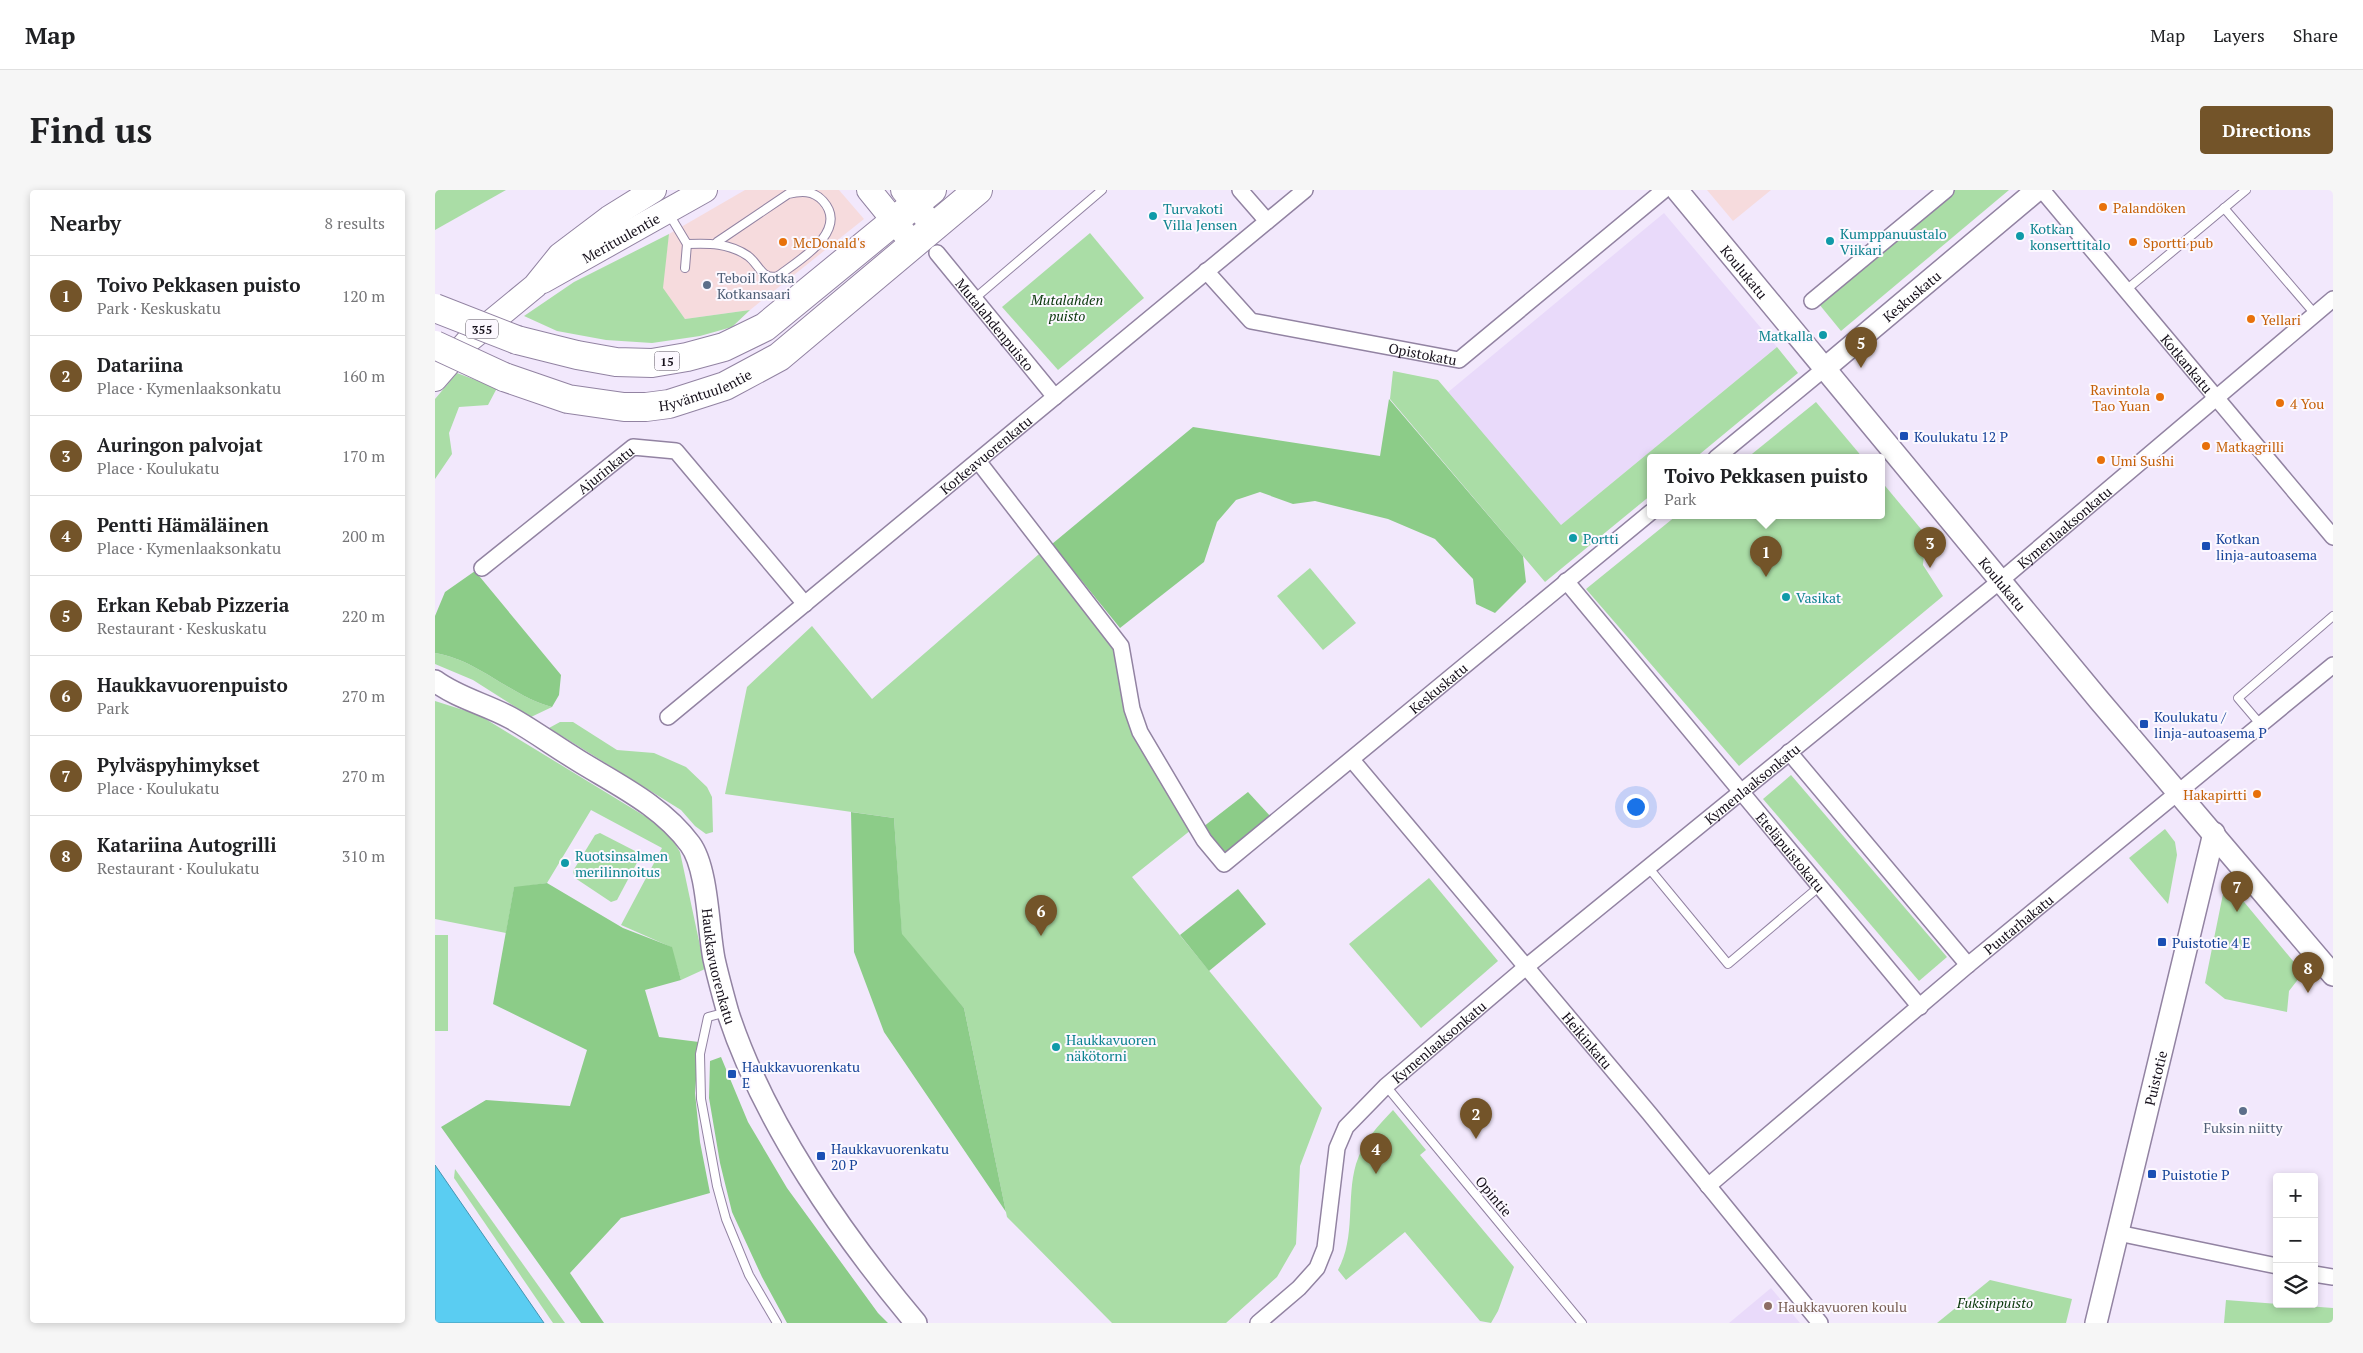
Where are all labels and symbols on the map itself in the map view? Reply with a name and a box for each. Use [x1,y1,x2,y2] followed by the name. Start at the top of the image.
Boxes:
[2113,198,2187,217] place label: Palandöken
[1163,199,1238,234] place label: Turvakoti Villa Jensen
[2097,201,2109,213] marker: Palandöken
[578,208,663,267] street label: Merituulentie
[1147,210,1159,222] marker: Turvakoti Villa Jensen
[2030,219,2111,254] place label: Kotkan konserttitalo
[1840,224,1947,259] place label: Kumppanuustalo Viikari
[2014,230,2026,242] marker: Kotkan konserttitalo
[793,233,865,252] place label: McDonald's
[2143,233,2213,252] place label: Sportti pub
[1824,235,1836,247] marker: Kumppanuustalo Viikari
[777,236,789,248] marker: McDonald's
[2127,236,2139,248] marker: Sportti pub
[1717,241,1772,302] street label: Koulukatu
[1878,266,1944,326] street label: Keskuskatu
[717,268,794,303] place label: Teboil Kotka Kotkansaari
[952,274,1039,375] street label: Mutalahdenpuisto
[701,279,713,291] marker: Teboil Kotka Kotkansaari
[1030,290,1103,325] park label: Mutalahden puisto
[2261,310,2301,329] place label: Yellari
[2245,313,2257,325] marker: Yellari
[466,320,498,338] road number: 355
[1759,326,1813,345] place label: Matkalla
[1845,327,1877,368] pin: 5
[1817,329,1829,341] marker: Matkalla
[2157,330,2217,397] street label: Kotkankatu
[1387,337,1458,369] street label: Opistokatu
[655,352,679,370] road number: 15
[658,364,755,415] street label: Hyväntuulentie
[2090,380,2151,415] place label: Ravintola Tao Yuan
[2154,391,2166,403] marker: Ravintola Tao Yuan
[2290,394,2324,413] place label: 4 You
[2274,397,2286,409] marker: 4 You
[935,411,1035,498] street label: Korkeavuorenkatu
[1914,427,2008,446] place label: Koulukatu 12 P
[1898,430,1910,442] marker: Koulukatu 12 P
[2216,437,2284,456] place label: Matkagrilli
[2200,440,2212,452] marker: Matkagrilli
[573,441,637,498] street label: Ajurinkatu
[2111,451,2174,470] place label: Umi Sushi
[2095,454,2107,466] marker: Umi Sushi
[2013,481,2115,572] street label: Kymenlaaksonkatu
[1914,527,1946,568] pin: 3
[1583,529,1619,548] place label: Portti
[2216,529,2317,564] place label: Kotkan linja-autoasema
[1567,532,1579,544] marker: Portti
[1750,536,1782,577] pin: 1
[2200,540,2212,552] marker: Kotkan linja-autoasema
[1975,553,2030,614] street label: Koulukatu
[1796,588,1842,607] place label: Vasikat
[1780,591,1792,603] marker: Vasikat
[1405,658,1471,717] street label: Keskuskatu
[2154,707,2267,742] place label: Koulukatu / linja-autoasema P
[2138,718,2150,730] marker: Koulukatu / linja-autoasema P
[1700,739,1803,828] street label: Kymenlaaksonkatu
[2183,785,2247,804] place label: Hakapirtti
[2251,788,2263,800] marker: Hakapirtti
[1623,794,1649,820] your location
[1752,808,1830,896] street label: Eteläpuistokatu
[575,846,669,881] place label: Ruotsinsalmen merilinnoitus
[559,857,571,869] marker: Ruotsinsalmen merilinnoitus
[2221,871,2253,912] pin: 7
[1979,890,2057,958] street label: Puutarhakatu
[1025,895,1057,936] pin: 6
[698,907,741,1027] street label: Haukkavuorenkatu
[2172,933,2250,952] place label: Puistotie 4 E
[2156,936,2168,948] marker: Puistotie 4 E
[2292,952,2324,993] pin: 8
[1387,996,1490,1087] street label: Kymenlaaksonkatu
[1558,1008,1617,1073] street label: Heikinkatu
[1066,1030,1157,1065] place label: Haukkavuoren näkötorni
[1050,1041,1062,1053] marker: Haukkavuoren näkötorni
[2139,1049,2171,1107] street label: Puistotie
[742,1057,860,1092] place label: Haukkavuorenkatu E
[726,1068,738,1080] marker: Haukkavuorenkatu E
[1460,1098,1492,1139] pin: 2
[2237,1105,2249,1117] marker: Fuksin niitty
[2203,1118,2283,1137] place label: Fuksin niitty
[1360,1133,1392,1174] pin: 4
[831,1139,949,1174] place label: Haukkavuorenkatu 20 P
[815,1150,827,1162] marker: Haukkavuorenkatu 20 P
[2162,1165,2230,1184] place label: Puistotie P
[2146,1168,2158,1180] marker: Puistotie P
[1472,1172,1516,1220] street label: Opintie
[1956,1293,2033,1312] park label: Fuksinpuisto
[1778,1297,1907,1316] place label: Haukkavuoren koulu
[1762,1300,1774,1312] marker: Haukkavuoren koulu

